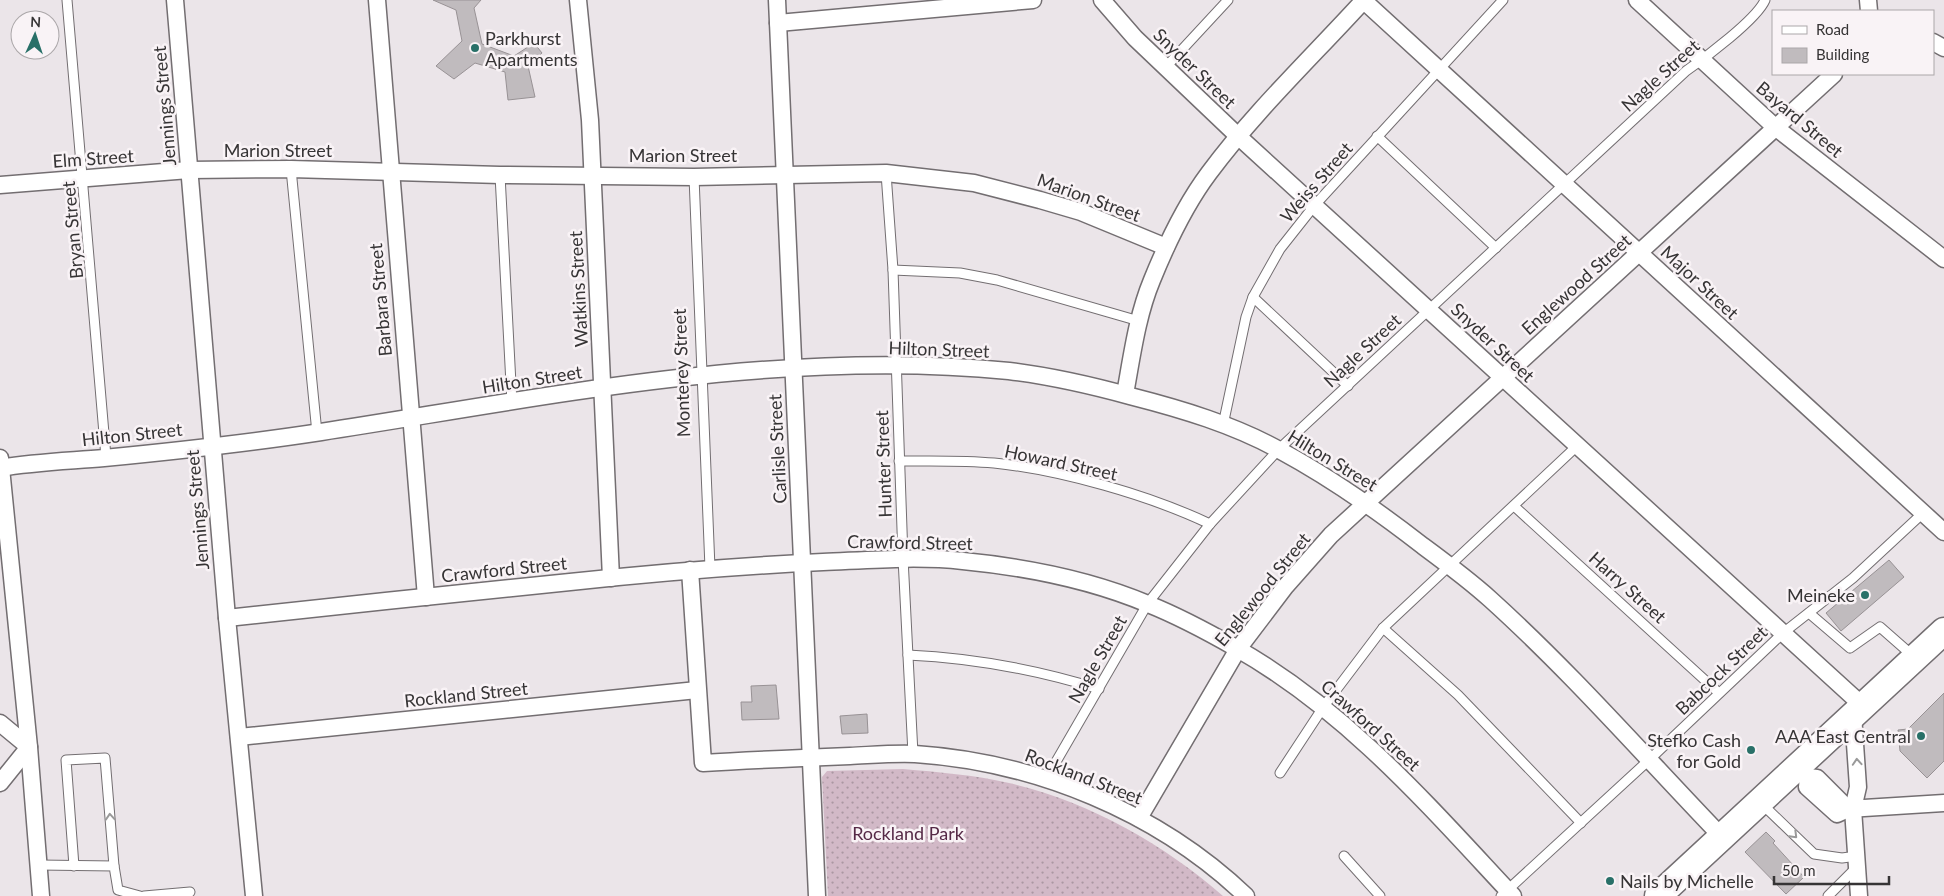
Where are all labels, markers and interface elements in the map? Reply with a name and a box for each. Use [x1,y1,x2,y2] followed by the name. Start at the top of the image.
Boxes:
[10,10,60,60] north arrow
[1772,10,1934,75] legend
[30,13,42,30] text: N
[1816,20,1849,38] text: Road
[1149,23,1241,113] street label: Snyder Street
[485,27,578,70] place label: Parkhurst Apartments
[1616,34,1704,116] street label: Nagle Street
[469,42,481,54] marker: Parkhurst Apartments
[148,45,180,167] street label: Jennings Street
[1816,45,1869,63] text: Building
[1752,76,1848,162] street label: Bayard Street
[1275,137,1357,227] street label: Weiss Street
[224,139,333,161] street label: Marion Street
[52,144,135,172] street label: Elm Street
[629,144,738,166] street label: Marion Street
[1034,168,1144,226] street label: Marion Street
[57,180,87,280] street label: Bryan Street
[1517,229,1636,339] street label: Englewood Street
[564,230,592,348] street label: Watkins Street
[1657,241,1744,324] street label: Major Street
[364,242,396,357] street label: Barbara Street
[1447,298,1540,387] street label: Snyder Street
[668,308,694,438] street label: Monterey Street
[1319,308,1406,391] street label: Nagle Street
[888,336,990,362] street label: Hilton Street
[480,360,584,398] street label: Hilton Street
[763,393,791,504] street label: Carlisle Street
[870,409,896,518] street label: Hunter Street
[81,418,184,450] street label: Hilton Street
[1284,425,1382,496] street label: Hilton Street
[1003,439,1120,485] street label: Howard Street
[181,449,213,571] street label: Jennings Street
[1209,527,1315,650] street label: Englewood Street
[847,530,974,554] street label: Crawford Street
[1585,547,1672,628] street label: Harry Street
[440,551,568,587] street label: Crawford Street
[1787,584,1855,606] place label: Meineke
[1859,589,1871,601] marker: Meineke
[1063,611,1131,707] street label: Nagle Street
[1671,620,1772,719] street label: Babcock Street
[1317,675,1426,776] street label: Crawford Street
[403,677,529,711] street label: Rockland Street
[1775,725,1911,747] place label: AAA East Central
[1647,729,1741,772] place label: Stefko Cash for Gold
[1915,730,1927,742] marker: AAA East Central
[1022,744,1146,809] street label: Rockland Street
[1745,744,1757,756] marker: Stefko Cash for Gold
[1851,758,1862,766] one-way arrow
[104,813,115,821] one-way arrow
[852,822,965,844] park label: Rockland Park
[1789,829,1798,838] one-way arrow
[1774,854,1889,886] scale bar
[1782,861,1816,879] text: 50 m
[1620,870,1754,892] place label: Nails by Michelle
[1604,875,1616,887] marker: Nails by Michelle

